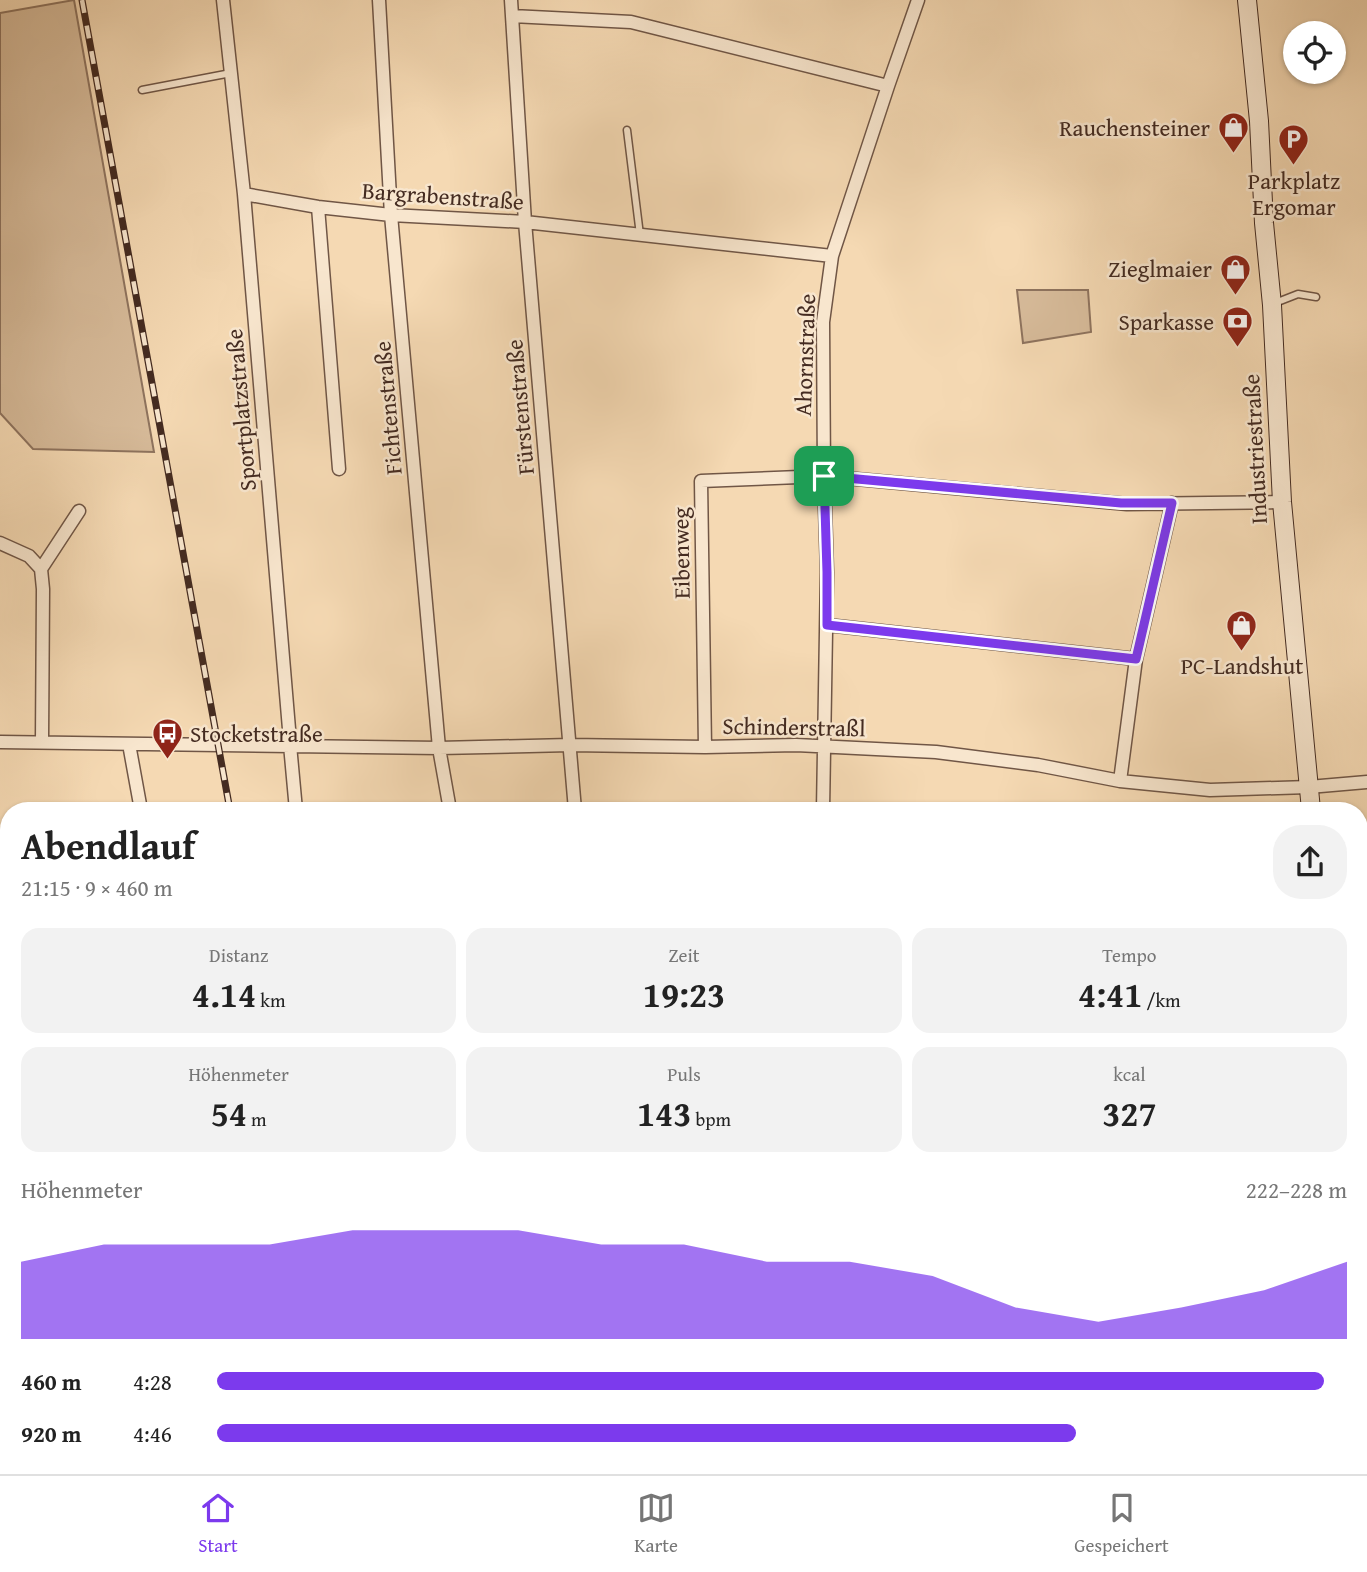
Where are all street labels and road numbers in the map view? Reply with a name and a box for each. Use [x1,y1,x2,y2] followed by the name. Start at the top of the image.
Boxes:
[361,173,525,218] street label: Bargrabenstraße
[786,293,823,417] street label: Ahornstraße
[217,328,264,492] street label: Sportplatzstraße
[497,338,542,476] street label: Fürstenstraße
[365,340,410,476] street label: Fichtenstraße
[1234,373,1275,525] street label: Industriestraße
[663,506,698,599] street label: Eibenweg
[722,709,866,744] street label: Schinderstraßl

